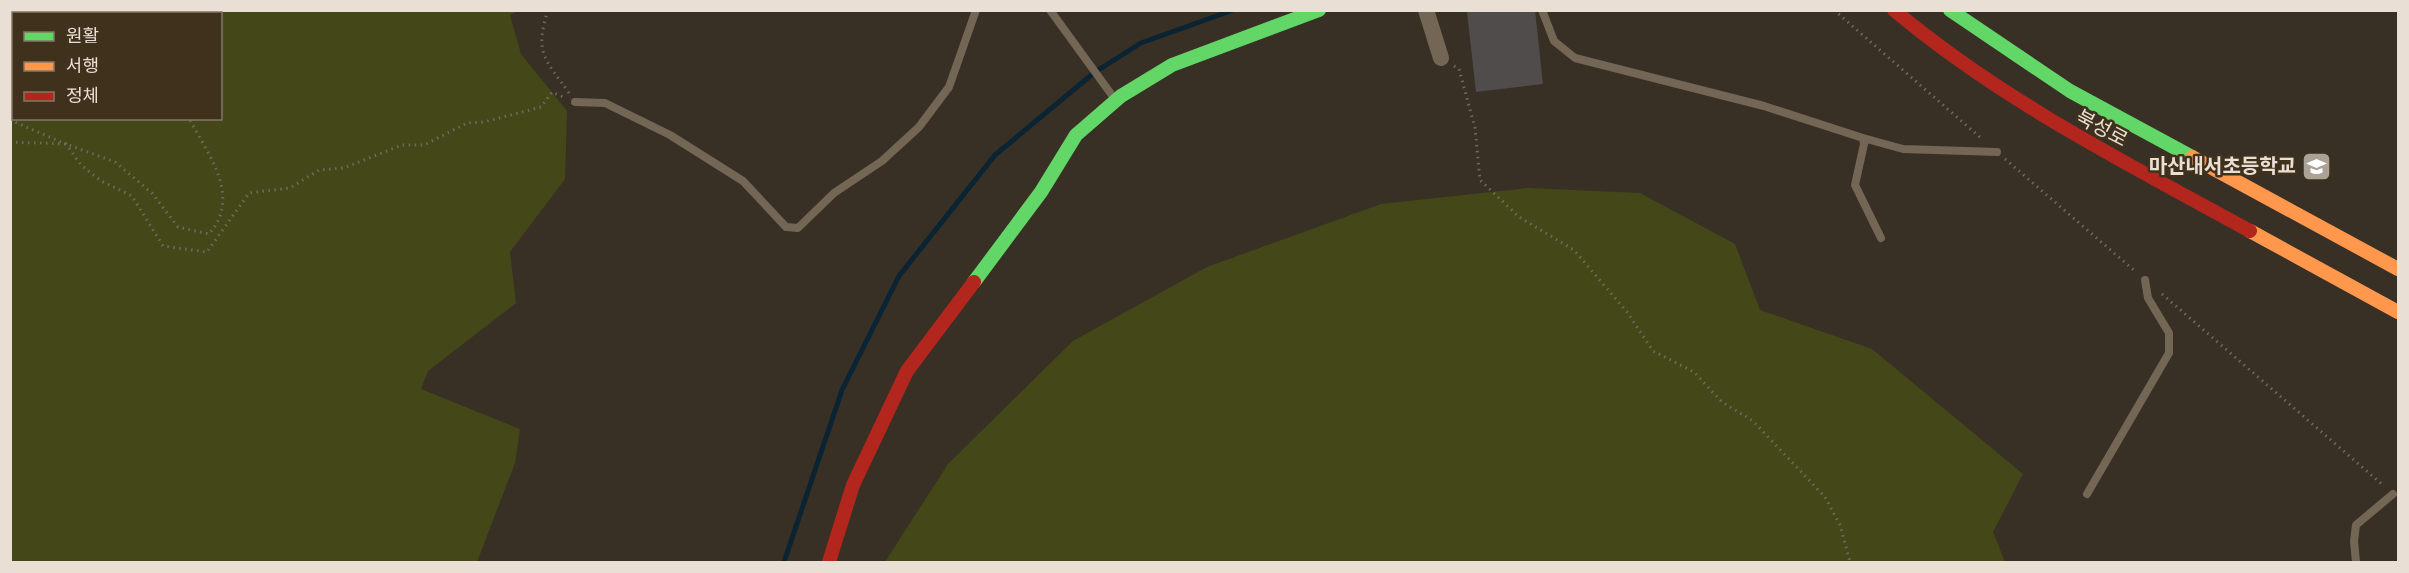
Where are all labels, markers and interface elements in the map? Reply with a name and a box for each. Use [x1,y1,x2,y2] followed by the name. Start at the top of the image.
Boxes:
[12,12,222,120] legend
[66,25,99,46] text: 원활
[66,55,99,76] text: 서행
[66,85,99,106] text: 정체
[2072,104,2132,152] street label: 북성로
[2301,150,2333,182] school or university icon: 마산내서초등학교
[2149,154,2296,178] place label: 마산내서초등학교

